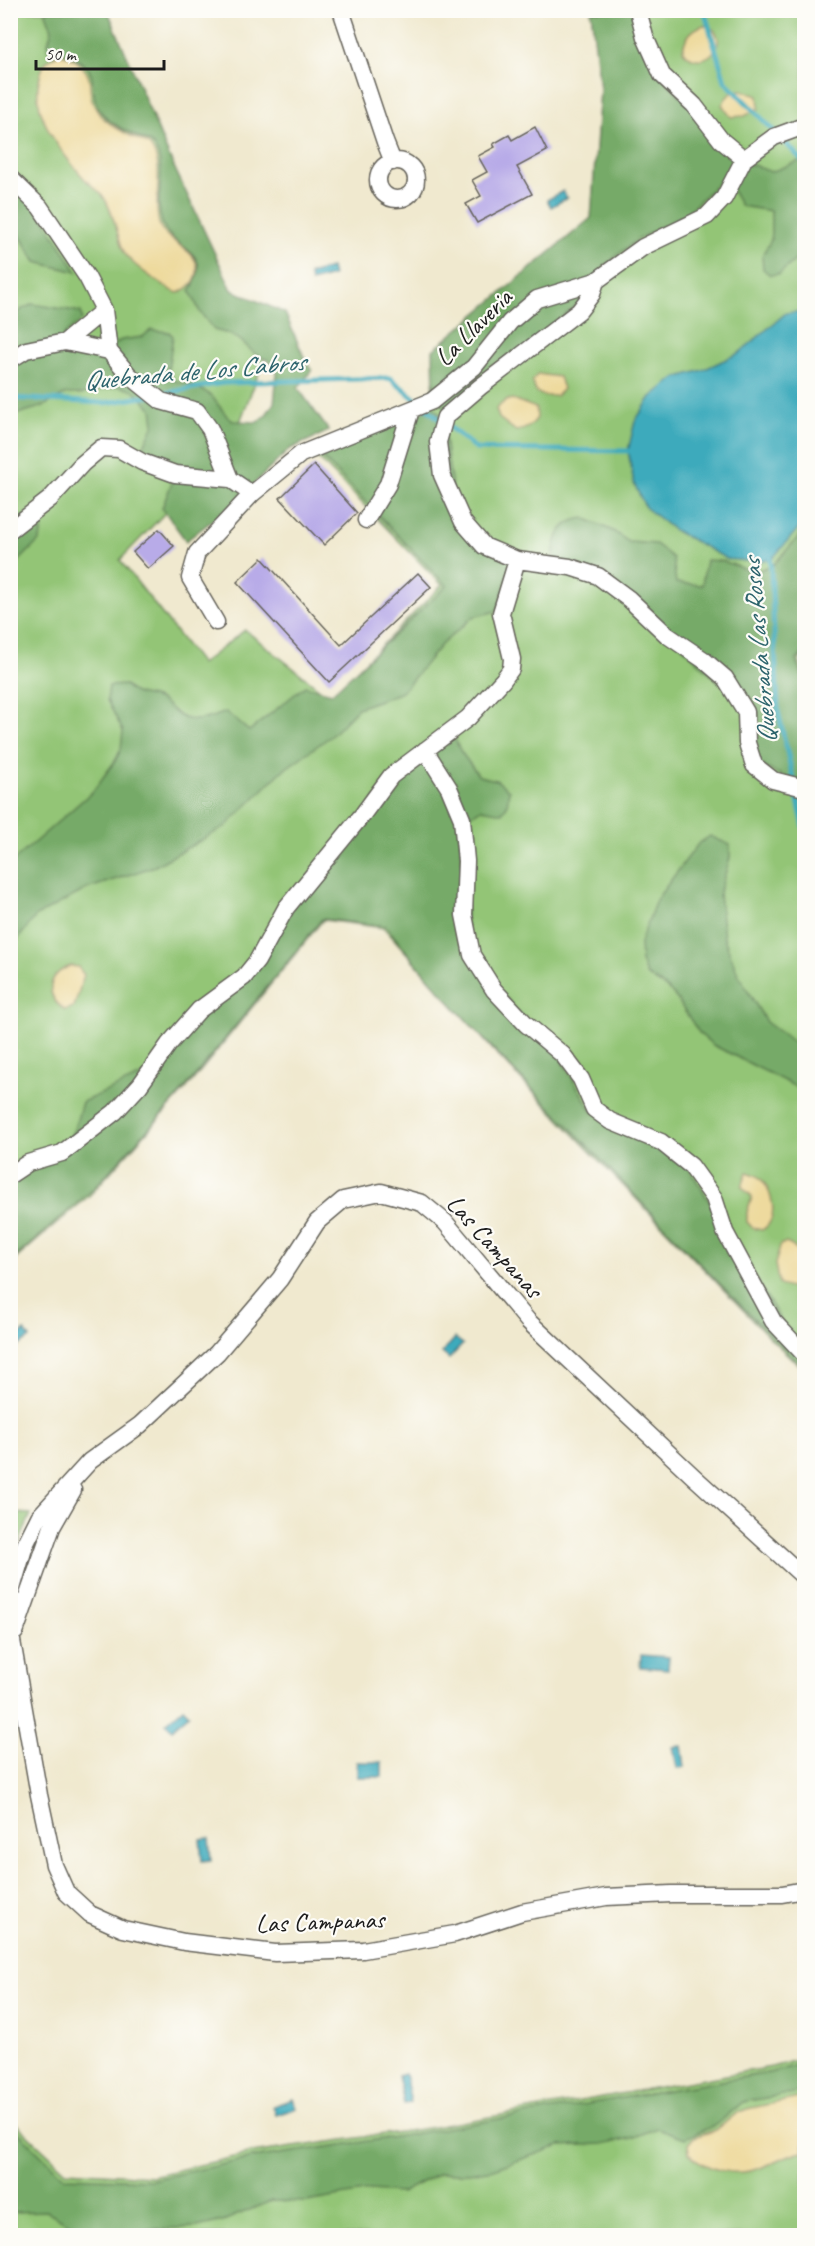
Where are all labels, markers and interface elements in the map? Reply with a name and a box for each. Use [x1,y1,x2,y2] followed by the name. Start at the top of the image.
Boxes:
[36,33,164,71] scale bar
[45,43,78,65] text: 50 m
[428,281,520,373] street label: La Llaveria
[82,344,311,398] water label: Quebrada de Los Cabros
[734,553,784,745] water label: Quebrada Las Rosas
[439,1187,551,1307] street label: Las Campanas
[255,1903,387,1940] street label: Las Campanas

